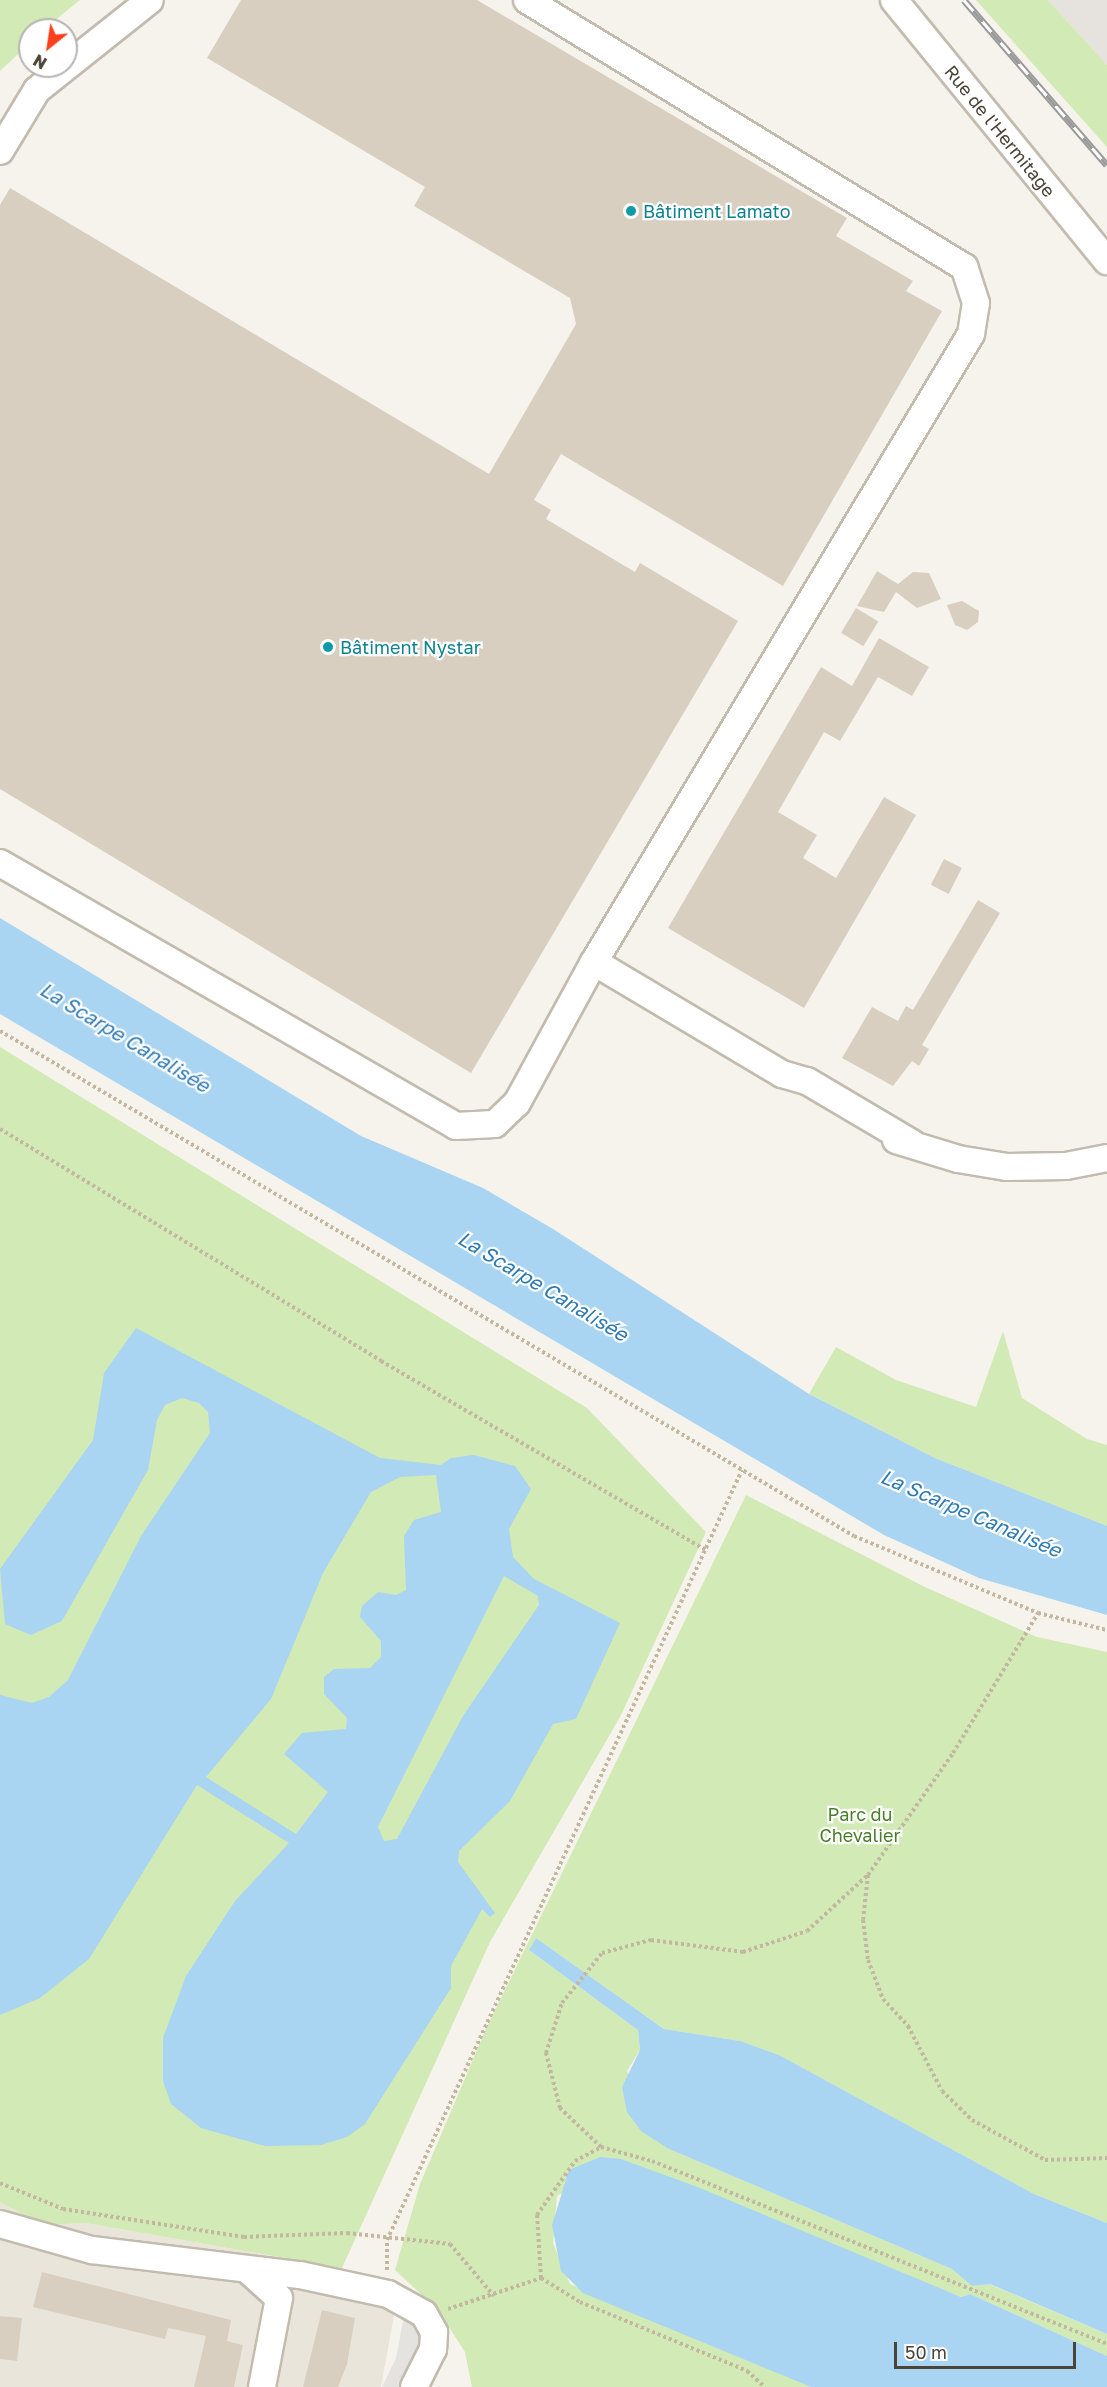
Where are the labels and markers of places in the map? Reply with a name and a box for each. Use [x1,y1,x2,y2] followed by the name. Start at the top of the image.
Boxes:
[643,200,791,222] place label: Bâtiment Lamato
[624,204,638,218] marker: Bâtiment Lamato
[340,636,481,658] place label: Bâtiment Nystar
[321,640,335,654] marker: Bâtiment Nystar

